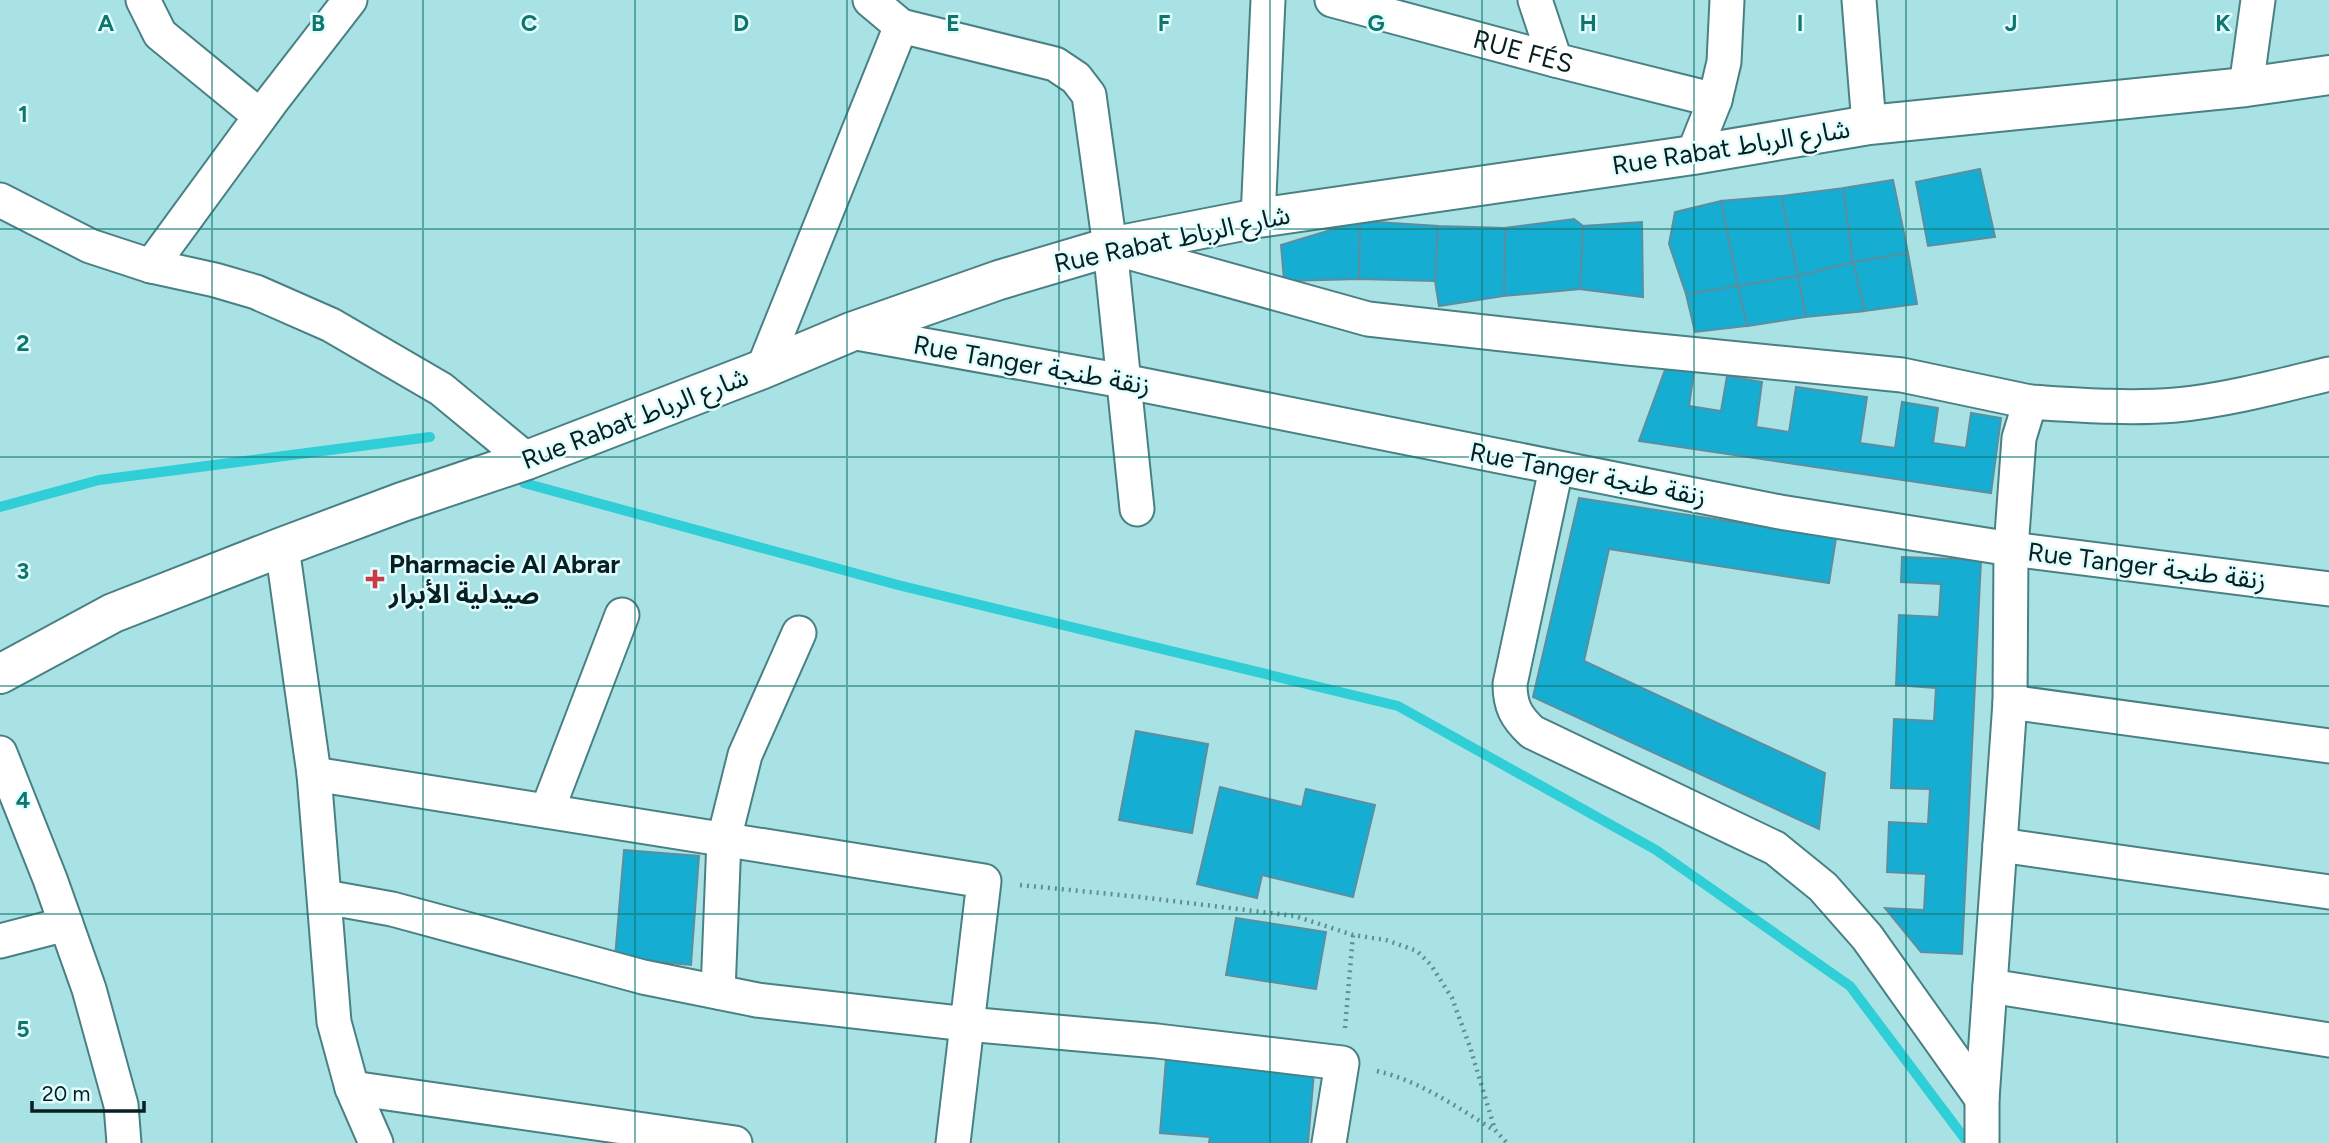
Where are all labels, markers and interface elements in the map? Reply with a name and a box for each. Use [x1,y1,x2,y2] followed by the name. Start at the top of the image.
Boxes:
[98,9,115,37] text: A
[311,9,325,37] text: B
[521,9,538,37] text: C
[733,9,749,37] text: D
[946,9,960,37] text: E
[1158,9,1171,37] text: F
[1367,9,1385,37] text: G
[1579,9,1597,37] text: H
[1797,9,1803,37] text: I
[2005,9,2017,37] text: J
[2215,9,2231,37] text: K
[1470,23,1576,80] street label: RUE FÉS
[18,100,28,128] text: 1
[1610,112,1853,185] street label: Rue Rabat شارع الرباط
[1051,198,1293,283] street label: Rue Rabat شارع الرباط
[911,328,1153,402] street label: Rue Tanger زنقة طنجة
[16,329,30,357] text: 2
[517,360,754,479] street label: Rue Rabat شارع الرباط
[1467,435,1709,513] street label: Rue Tanger زنقة طنجة
[2026,535,2268,597] street label: Rue Tanger زنقة طنجة
[388,548,620,610] place label: Pharmacie Al Abrar صيدلية الأبرار
[17,557,29,585] text: 3
[367,571,383,587] marker: Pharmacie Al Abrar صيدلية الأبرار
[16,786,30,814] text: 4
[16,1015,30,1043] text: 5
[32,1070,144,1114] scale bar
[42,1081,90,1106] text: 20 m

